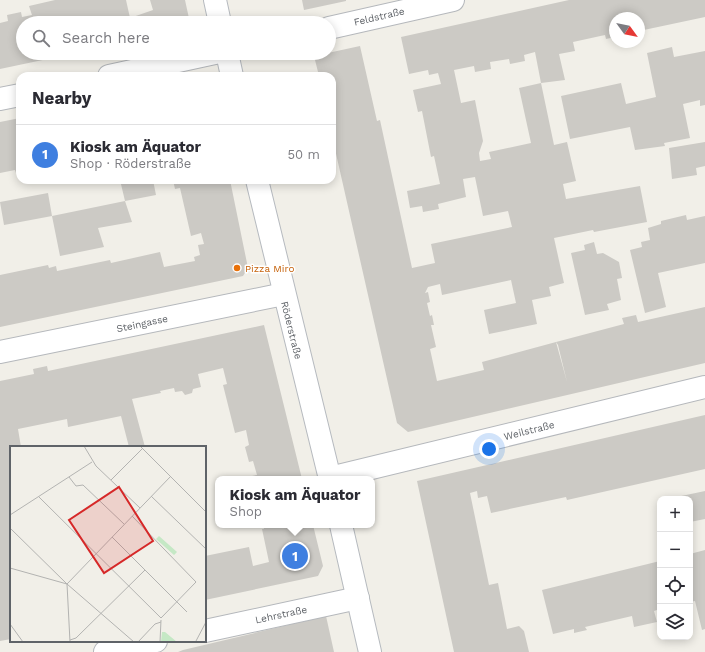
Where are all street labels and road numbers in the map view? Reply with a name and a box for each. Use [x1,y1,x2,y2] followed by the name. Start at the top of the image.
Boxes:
[353,5,406,28] street label: Feldstraße
[279,300,304,360] street label: Röderstraße
[115,313,169,334] street label: Steingasse
[503,419,556,442] street label: Weilstraße
[254,604,308,625] street label: Lehrstraße

